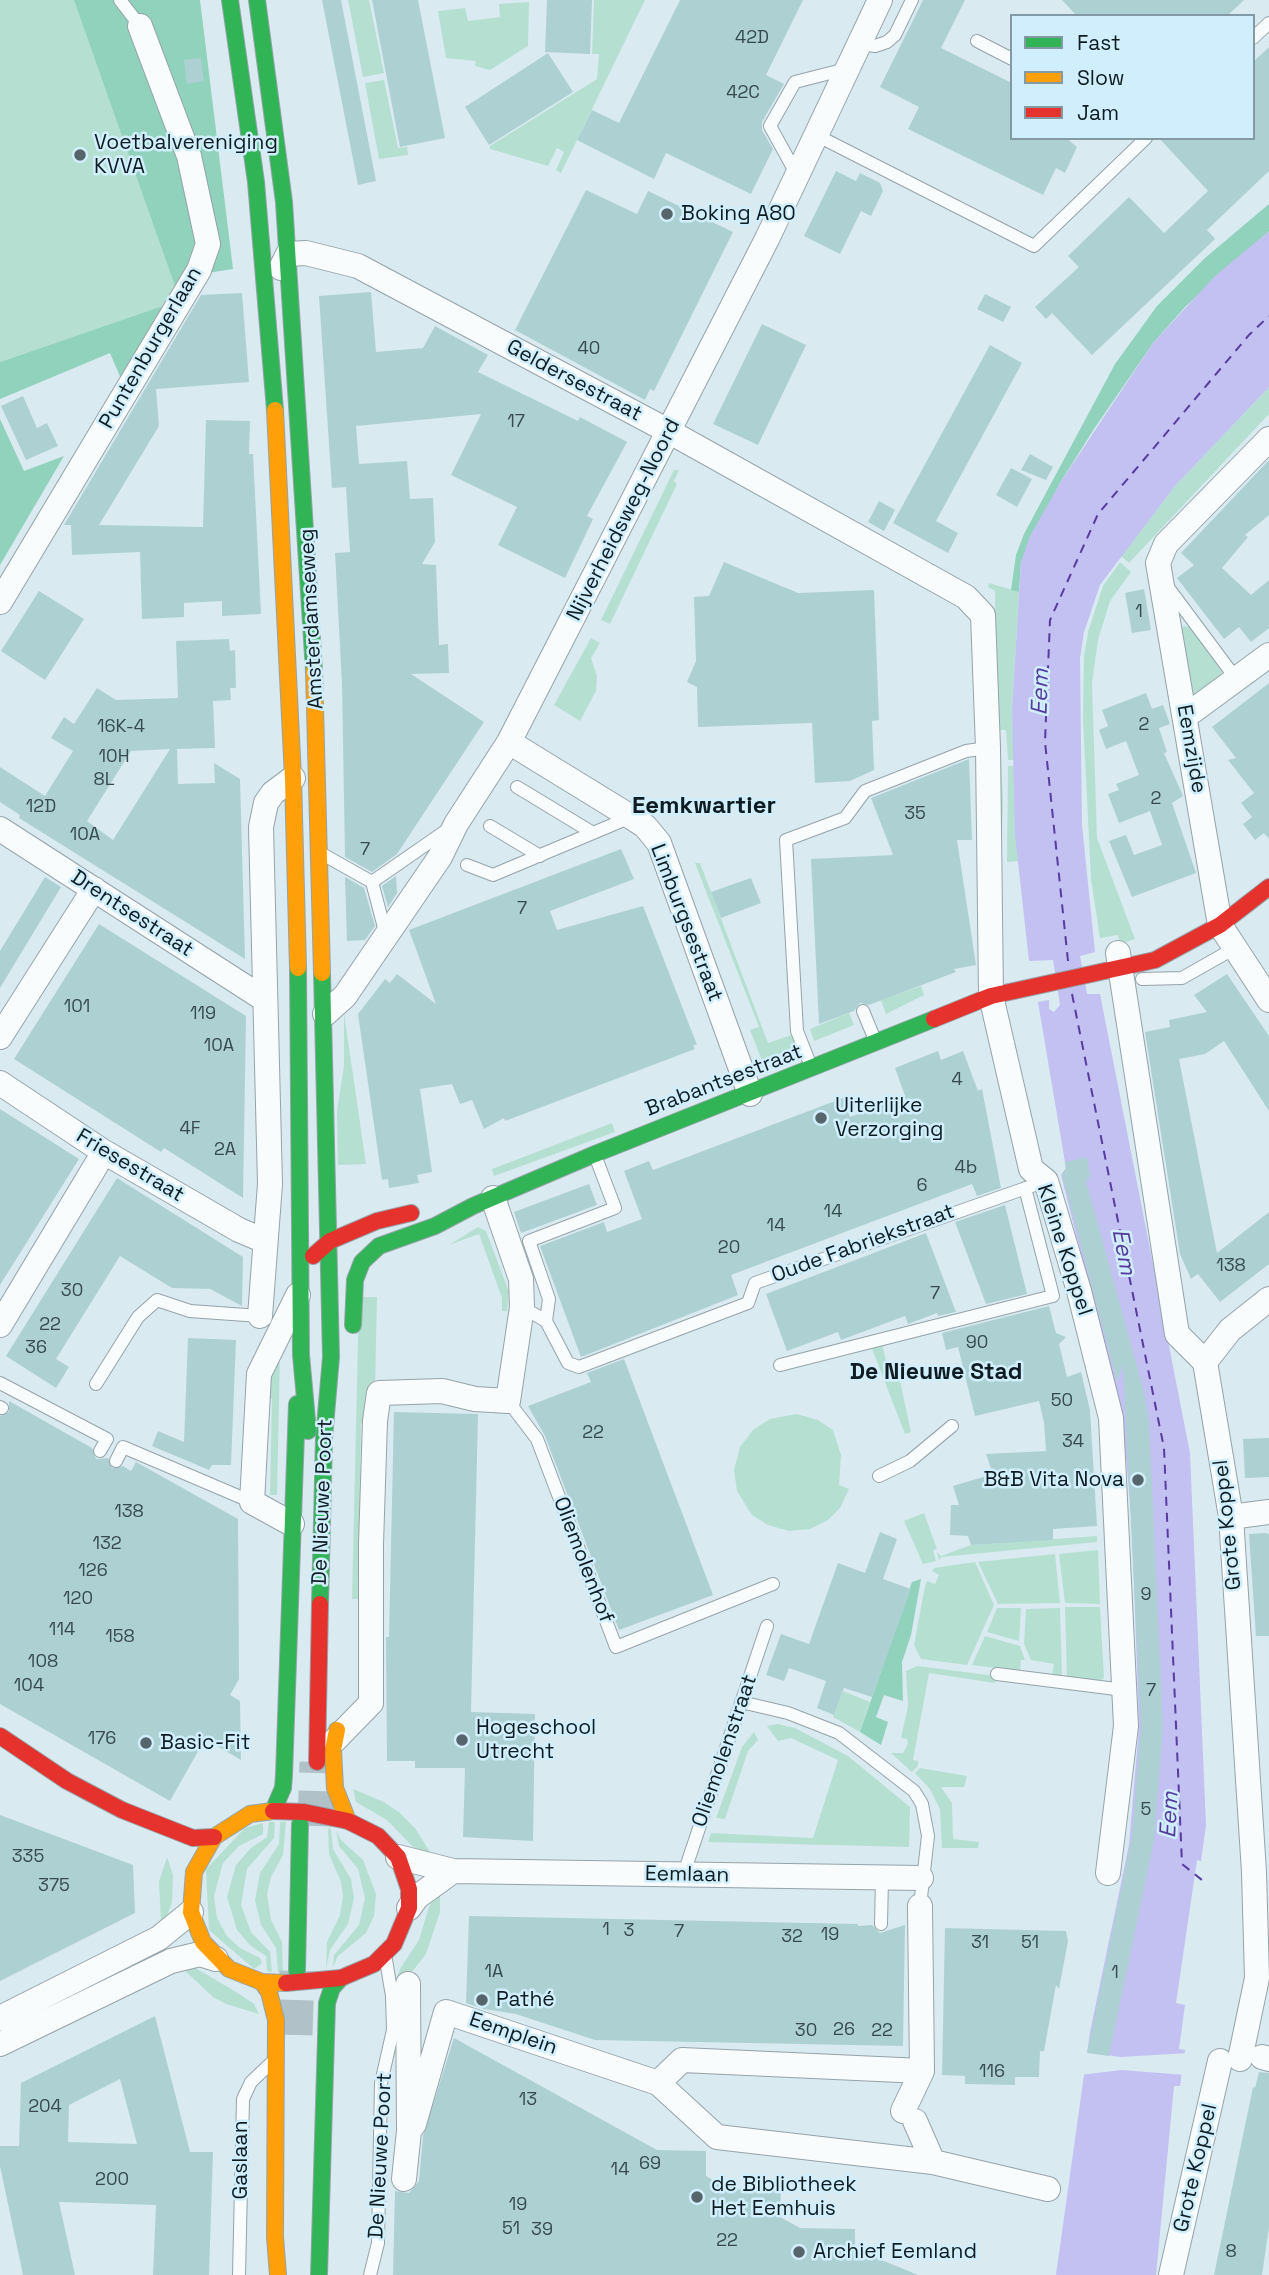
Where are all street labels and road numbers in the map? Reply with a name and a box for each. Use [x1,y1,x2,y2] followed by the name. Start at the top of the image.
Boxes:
[94,263,208,433] street label: Puntenburgerlaan
[502,335,646,427] street label: Geldersestraat
[562,415,686,625] street label: Nijverheidsweg-Noord
[295,528,329,710] street label: Amsterdamseweg
[1171,703,1211,795] street label: Eemzijde
[644,841,728,1005] street label: Limburgsestraat
[66,865,198,963] street label: Drentsestraat
[642,1039,806,1123] street label: Brabantsestraat
[71,1124,189,1208] street label: Friesestraat
[1031,1181,1097,1319] street label: Kleine Koppel
[768,1199,958,1289] street label: Oude Fabriekstraat
[308,1418,338,1586] street label: De Nieuwe Poort
[1209,1459,1247,1591] street label: Grote Koppel
[547,1493,619,1627] street label: Oliemolenhof
[687,1672,763,1830] street label: Oliemolenstraat
[645,1862,729,1888] street label: Eemlaan
[466,2007,560,2061] street label: Eemplein
[364,2072,398,2240] street label: De Nieuwe Poort
[1169,2101,1223,2235] street label: Grote Koppel
[228,2120,254,2200] street label: Gaslaan

